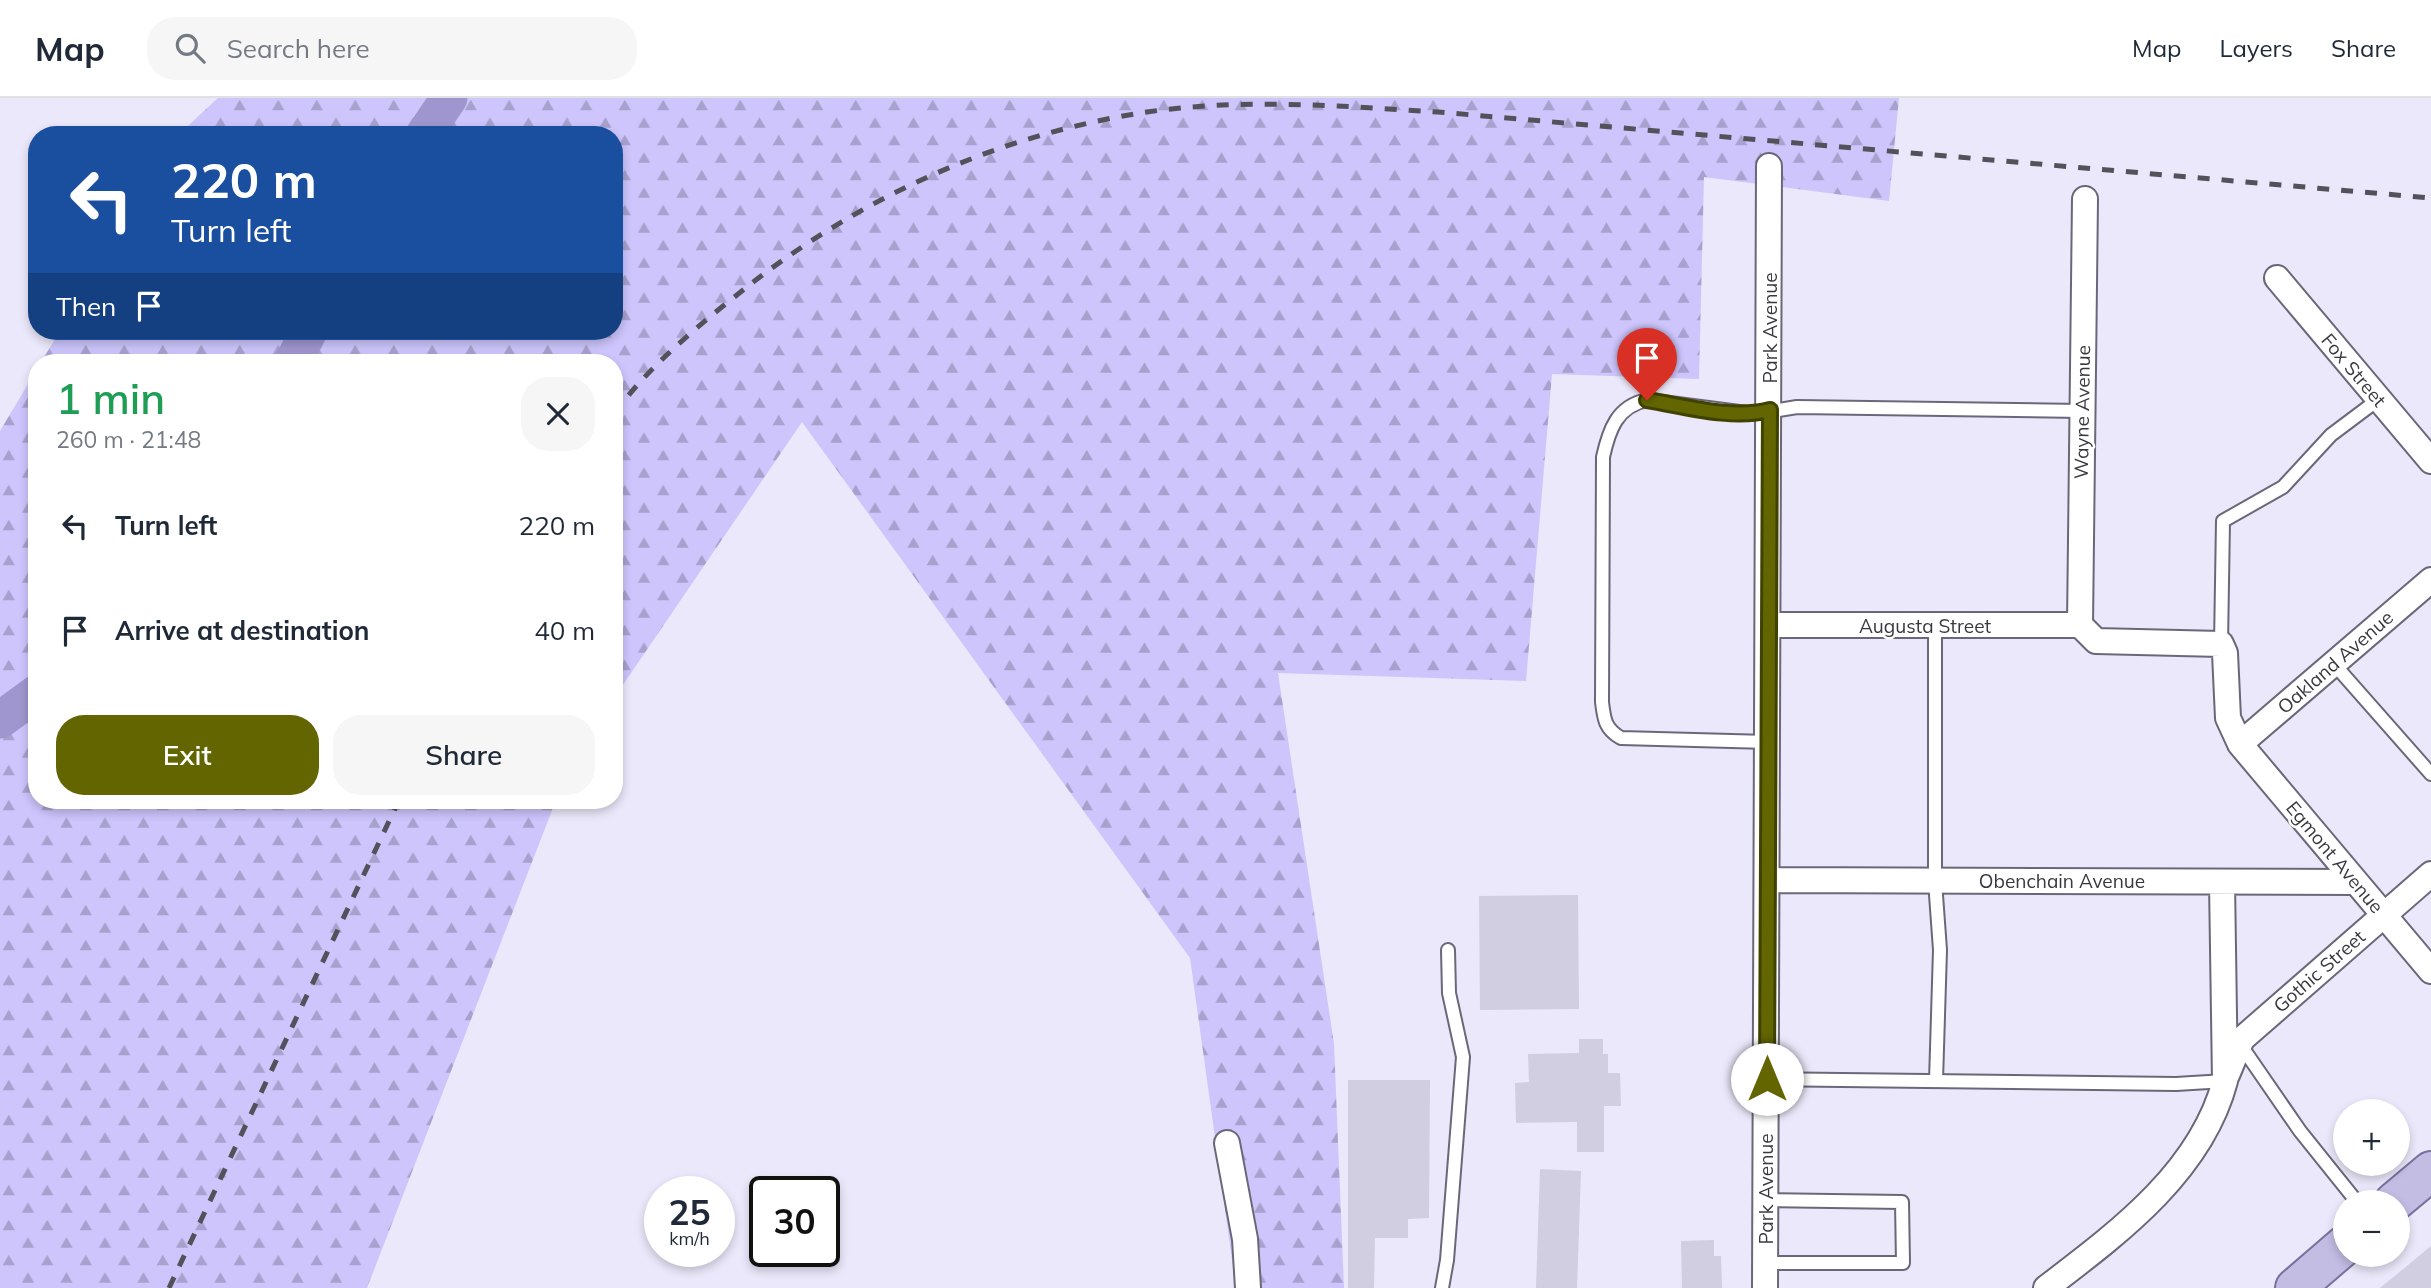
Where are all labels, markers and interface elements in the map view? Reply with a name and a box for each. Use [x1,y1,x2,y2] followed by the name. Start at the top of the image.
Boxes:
[147,17,637,80] search box
[35,28,105,69] text: Map
[171,29,209,67] icon: search
[227,32,370,65] text: Search here
[2132,33,2181,63] text: Map
[2219,33,2293,63] text: Layers
[2331,33,2396,63] text: Share
[171,149,317,210] text: 220 m
[56,154,147,245] icon: left
[171,210,291,250] text: Turn left
[1758,272,1782,384] street label: Park Avenue
[130,287,168,325] icon: arrive
[56,290,116,323] text: Then
[1617,328,1677,400] pin
[2316,328,2392,412] street label: Fox Street
[1628,339,1666,377] icon: arrive
[2069,345,2095,479] street label: Wayne Avenue
[56,372,165,425] text: 1 min
[521,377,595,451] button: close
[56,425,201,454] text: 260 m · 21:48
[56,507,94,545] icon: left
[115,509,217,542] text: Turn left
[519,509,595,542] text: 220 m
[2272,605,2398,719] street label: Oakland Avenue
[56,612,94,650] icon: arrive
[115,614,370,647] text: Arrive at destination
[534,614,595,647] text: 40 m
[1859,614,1991,638] street label: Augusta Street
[56,715,319,795] button: Exit
[333,715,595,795] button: Share
[2281,796,2389,918] street label: Egmont Avenue
[1979,869,2145,893] street label: Obenchain Avenue
[2268,924,2370,1017] street label: Gothic Street
[1730,1042,1804,1116] position arrow
[2333,1099,2410,1267] map controls
[2333,1099,2410,1176] button: +
[1754,1133,1778,1245] street label: Park Avenue
[749,1176,840,1267] speed limit sign: 30
[668,1190,711,1234] text: 25
[2333,1190,2410,1267] button: −
[669,1227,710,1250] text: km/h

